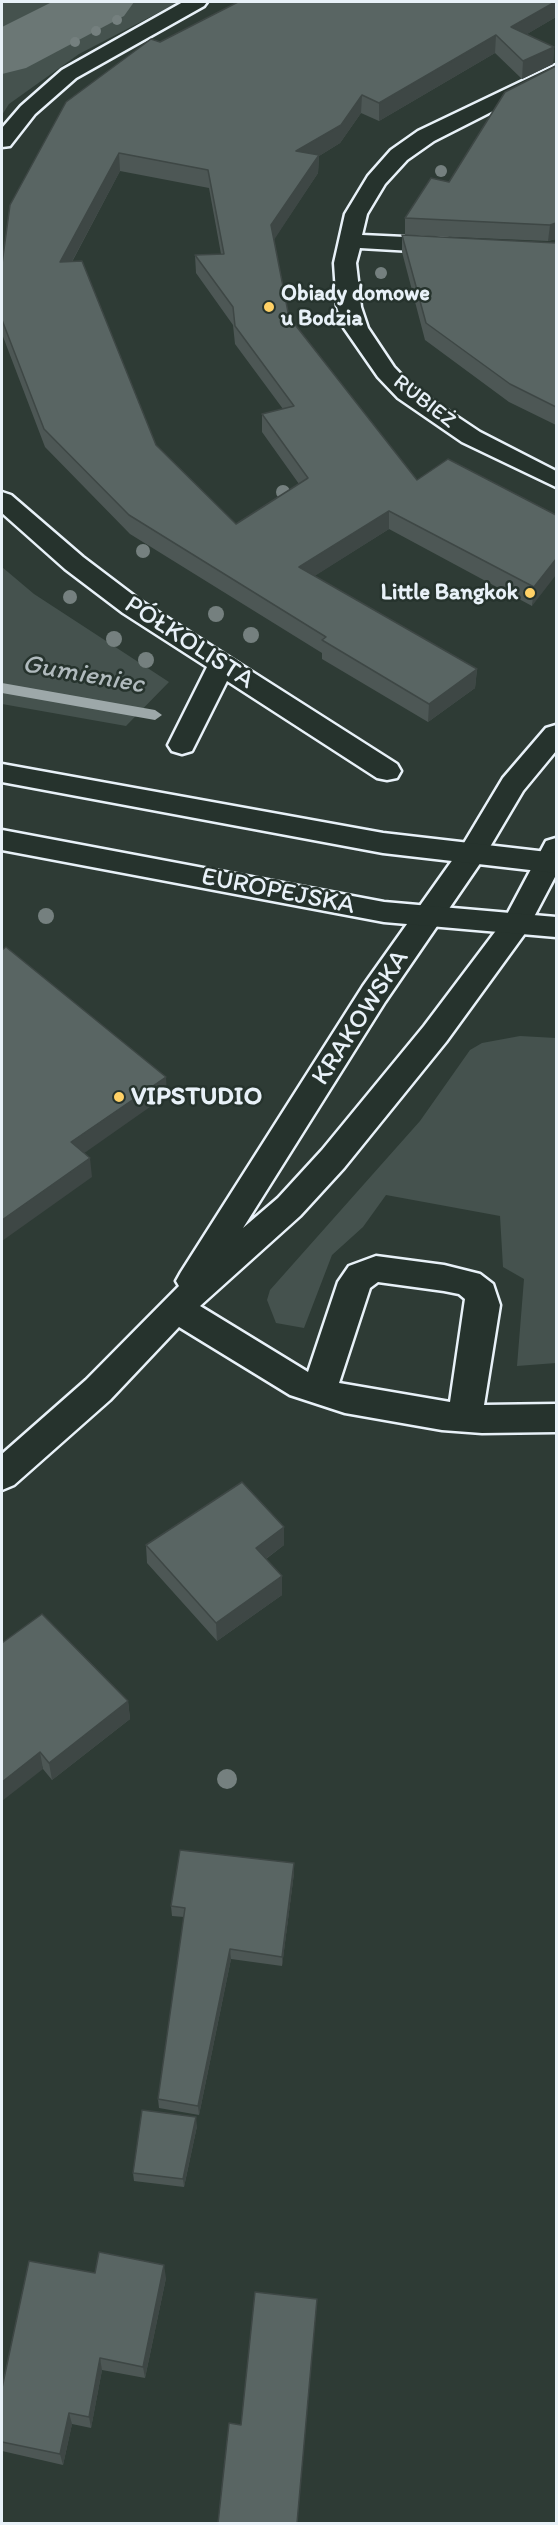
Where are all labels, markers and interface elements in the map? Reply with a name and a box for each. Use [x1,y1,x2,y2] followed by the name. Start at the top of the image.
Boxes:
[281,281,430,332] place label: Obiady domowe u Bodzia
[262,300,276,314] marker: Obiady domowe u Bodzia
[387,369,461,435] street label: RUBIEŻ
[381,580,518,606] place label: Little Bangkok
[523,586,537,600] marker: Little Bangkok
[118,590,260,696] street label: PÓŁKOLISTA
[20,648,146,702] water label: Gumieniec
[199,862,357,922] street label: EUROPEJSKA
[306,945,416,1091] street label: KRAKOWSKA
[131,1081,262,1113] place label: VIPSTUDIO
[112,1090,126,1104] marker: VIPSTUDIO

